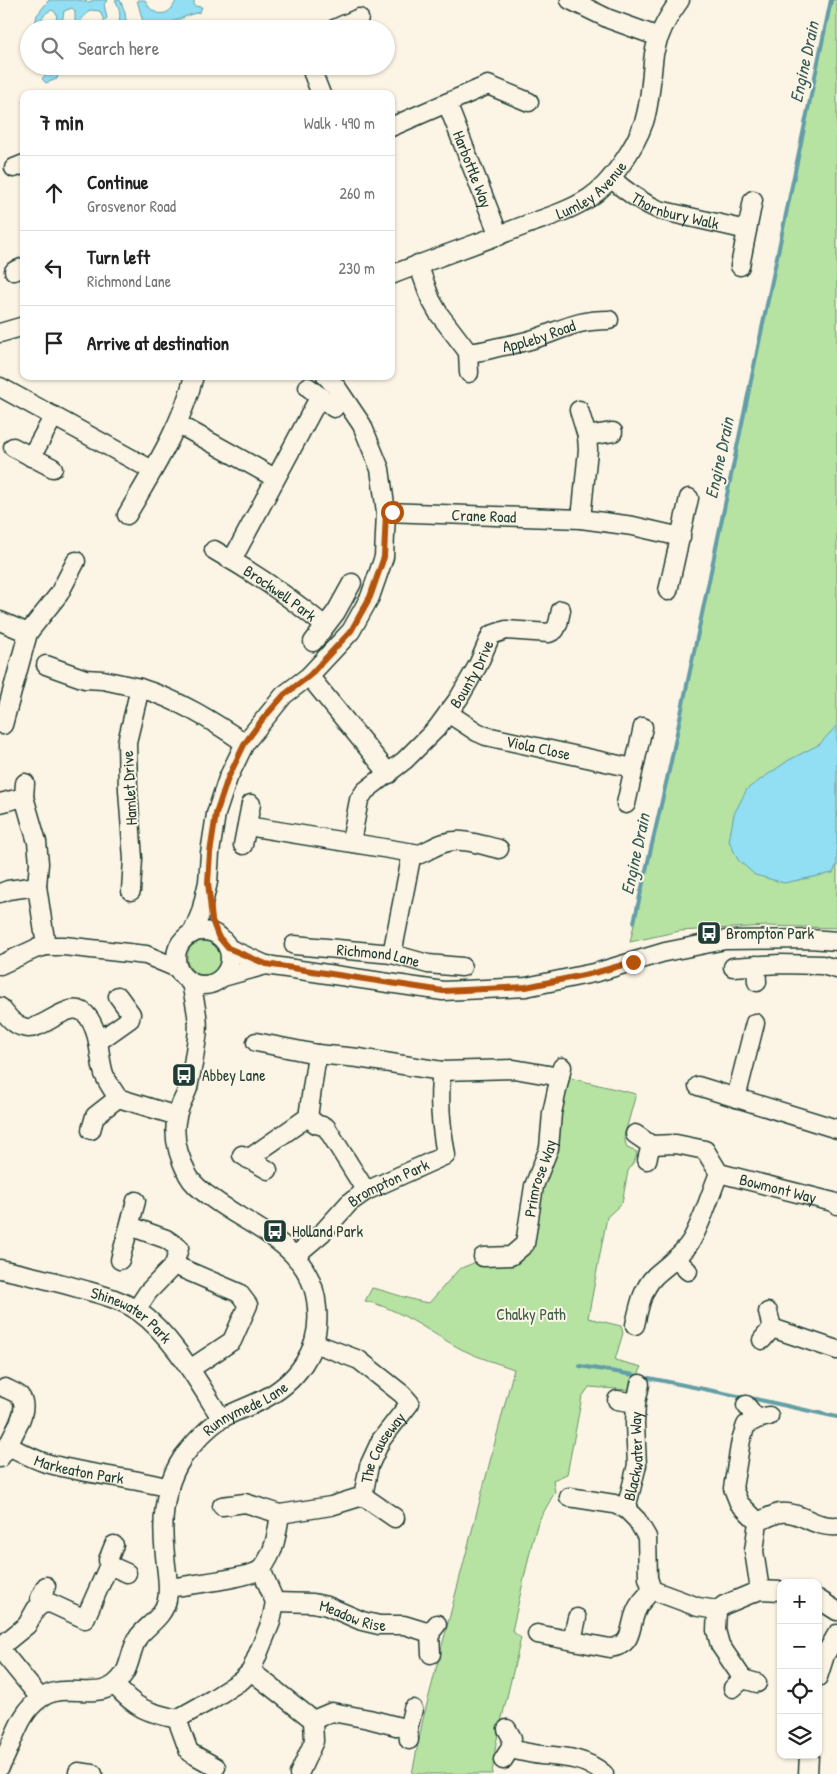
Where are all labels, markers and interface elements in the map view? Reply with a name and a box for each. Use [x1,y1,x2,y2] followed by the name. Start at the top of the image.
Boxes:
[783,17,825,105] water label: Engine Drain
[20,20,395,75] search box
[38,34,66,62] icon: search
[78,35,159,61] text: Search here
[40,108,84,137] text: 7 min
[304,112,375,134] text: Walk · 490 m
[448,127,498,211] street label: Harbottle Way
[553,156,632,224] street label: Lumley Avenue
[87,169,148,195] text: Continue
[40,179,68,207] icon: ahead
[339,182,375,204] text: 260 m
[627,187,722,234] street label: Thornbury Walk
[87,195,176,217] text: Grosvenor Road
[87,244,150,270] text: Turn left
[40,254,68,282] icon: left
[339,257,375,279] text: 230 m
[87,270,171,292] text: Richmond Lane
[500,314,578,357] street label: Appleby Road
[40,329,68,357] icon: arrive
[87,330,229,356] text: Arrive at destination
[698,413,740,501] water label: Engine Drain
[381,501,404,524] route start
[451,503,517,528] street label: Crane Road
[240,559,322,627] street label: Brockwell Park
[444,636,499,712] street label: Bounty Drive
[504,730,573,765] street label: Viola Close
[116,750,142,826] street label: Hamlet Drive
[614,809,656,897] water label: Engine Drain
[696,920,722,946] bus stop icon: Brompton Park
[726,922,814,944] place label: Brompton Park
[336,938,423,972] street label: Richmond Lane
[622,951,645,974] route end
[171,1062,197,1088] bus stop icon: Abbey Lane
[202,1064,266,1086] place label: Abbey Lane
[518,1139,561,1219] street label: Primrose Way
[343,1153,433,1212] street label: Brompton Park
[737,1168,819,1208] street label: Bowmont Way
[262,1218,288,1244] bus stop icon: Holland Park
[292,1220,363,1242] place label: Holland Park
[88,1281,178,1348] street label: Shinewater Park
[496,1303,566,1325] park label: Chalky Path
[197,1376,293,1440] street label: Runnymede Lane
[355,1407,410,1485] street label: The Causeway
[618,1411,648,1503] street label: Blackwater Way
[31,1449,126,1489] street label: Markeaton Park
[777,1579,822,1759] map controls
[777,1579,822,1624] button: +
[318,1594,386,1636] street label: Meadow Rise
[777,1624,822,1669] button: −
[777,1669,822,1714] button: locate
[777,1714,822,1759] button: layers

